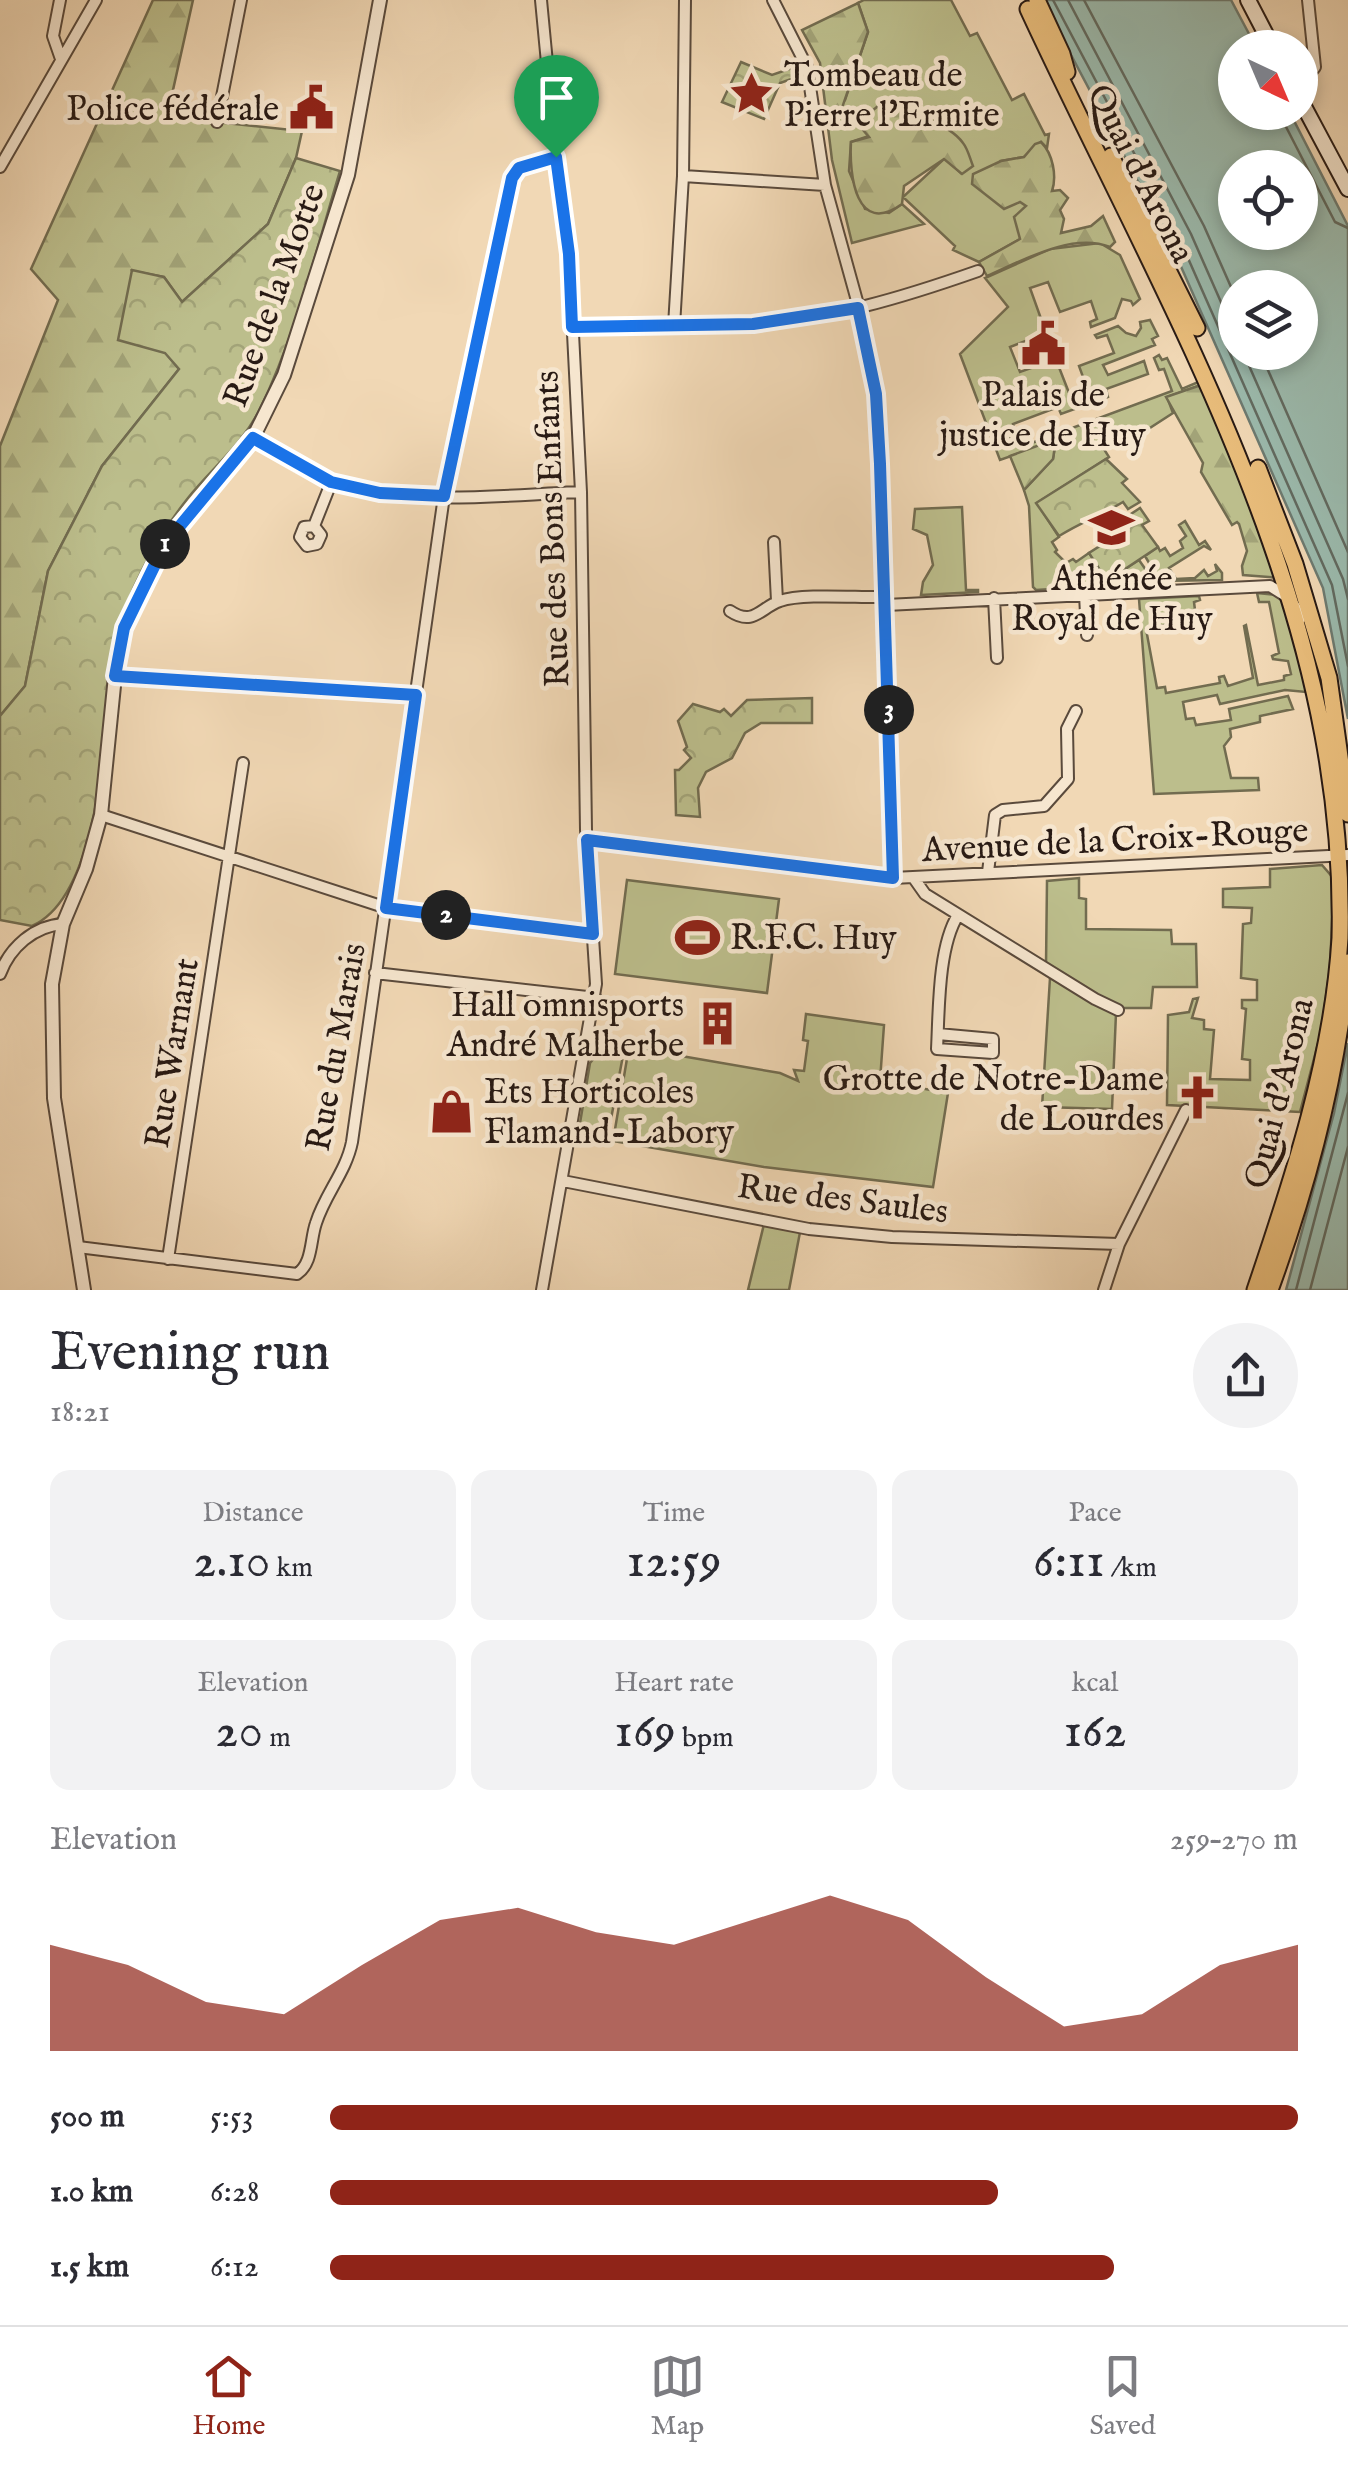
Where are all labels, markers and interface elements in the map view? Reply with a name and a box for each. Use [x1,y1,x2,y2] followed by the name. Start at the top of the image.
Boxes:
[1218,30,1318,130] north arrow
[1218,30,1318,370] map controls
[784,54,1000,139] place label: Tombeau de Pierre l'Ermite
[514,55,599,158] pin
[529,70,584,125] icon: arrive
[727,70,775,118] place icon: Tombeau de Pierre l'Ermite
[1075,77,1204,272] street label: Quai d'Arona
[288,84,336,132] public building icon: Police fédérale
[66,88,279,133] place label: Police fédérale
[1218,150,1318,250] button: locate
[214,178,337,414] street label: Rue de la Motte
[1218,270,1318,370] button: layers
[1019,320,1067,368] public building icon: Palais de justice de Huy
[525,370,582,688] street label: Rue des Bons Enfants
[937,374,1147,459] place label: Palais de justice de Huy
[1088,504,1136,552] school or university icon: Athénée Royal de Huy
[140,519,190,569] pin: 1
[160,526,170,561] text: 1
[1011,558,1214,643] place label: Athénée Royal de Huy
[864,685,914,735] pin: 3
[884,692,894,727] text: 3
[920,809,1309,874] street label: Avenue de la Croix-Rouge
[421,890,471,940] pin: 2
[439,897,453,932] text: 2
[673,913,721,961] sports icon: R.F.C. Huy
[730,917,898,962] place label: R.F.C. Huy
[297,940,378,1155] street label: Rue du Marais
[136,955,211,1152] street label: Rue Warnant
[446,984,684,1069] place label: Hall omnisports André Malherbe
[1235,993,1326,1194] street label: Quai d'Arona
[693,1000,741,1048] building icon: Hall omnisports André Malherbe
[823,1058,1164,1143] place label: Grotte de Notre-Dame de Lourdes
[484,1071,735,1156] place label: Ets Horticoles Flamand-Labory
[1173,1074,1221,1122] church icon: Grotte de Notre-Dame de Lourdes
[427,1087,475,1135] shop icon: Ets Horticoles Flamand-Labory
[735,1165,951,1236] street label: Rue des Saules
[50,1319,330,1389] text: Evening run
[1193,1323,1298,1428] button: share
[50,1392,110,1433] text: 18:21
[202,1496,304,1531] text: Distance
[643,1496,705,1531] text: Time
[1069,1496,1121,1531] text: Pace
[193,1531,270,1594] text: 2.10
[626,1531,722,1594] text: 12:59
[1033,1531,1105,1594] text: 6:11
[270,1551,313,1586] text: km
[1105,1551,1157,1586] text: /km
[197,1666,309,1701] text: Elevation
[614,1666,734,1701] text: Heart rate
[1072,1666,1118,1701] text: kcal
[215,1701,263,1764] text: 20
[614,1701,676,1764] text: 169
[1063,1701,1127,1764] text: 162
[263,1721,291,1756] text: m
[676,1721,734,1756] text: bpm
[50,1820,177,1861] text: Elevation
[1170,1820,1298,1861] text: 259–270 m
[50,2097,125,2138] text: 500 m
[210,2097,254,2138] text: 5:53
[50,2172,133,2213] text: 1.0 km
[210,2172,260,2213] text: 6:28
[50,2247,129,2288] text: 1.5 km
[210,2247,259,2288] text: 6:12
[192,2349,265,2444] tab: Home
[650,2349,705,2444] tab: Map
[1089,2349,1156,2444] tab: Saved

